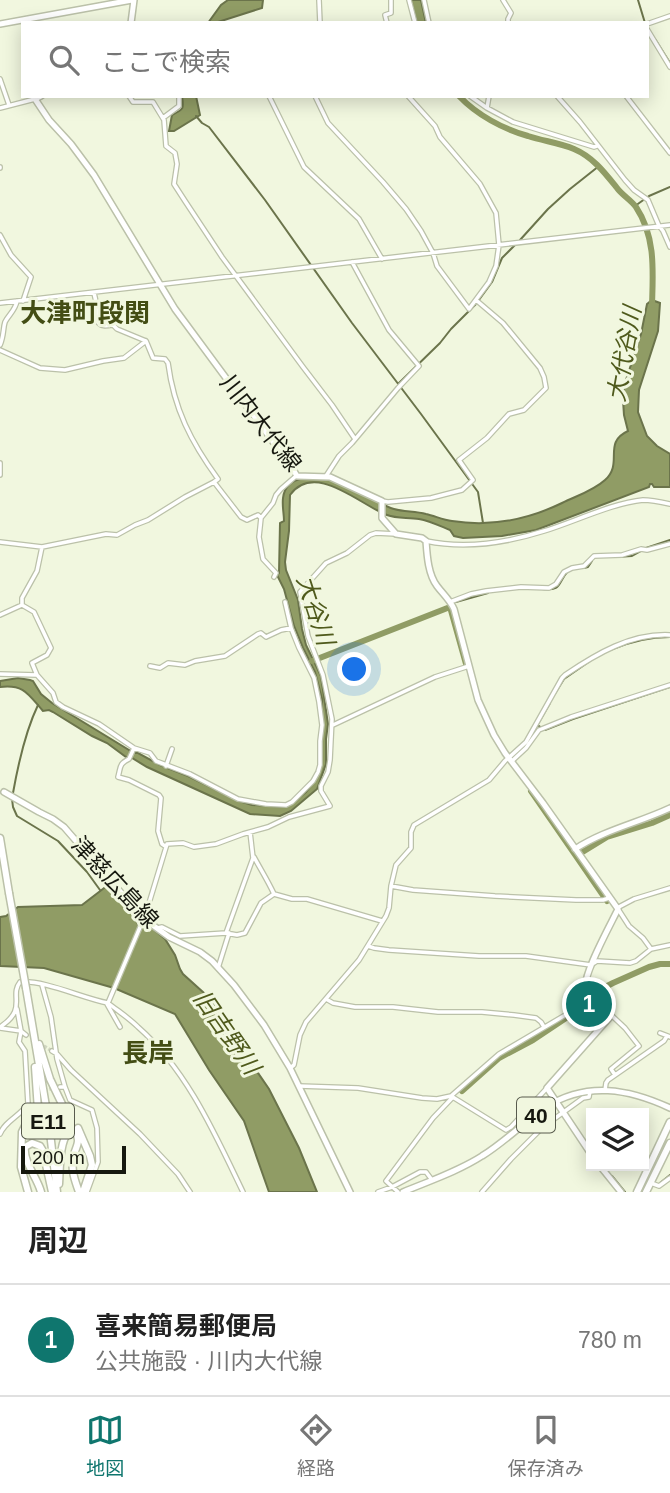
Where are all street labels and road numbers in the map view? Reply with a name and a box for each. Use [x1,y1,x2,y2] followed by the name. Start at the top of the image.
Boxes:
[215,370,307,476] street label: 川内大代線
[66,831,164,933] street label: 津慈広島線
[517,1098,555,1132] road number: 40
[22,1104,74,1138] road number: E11

